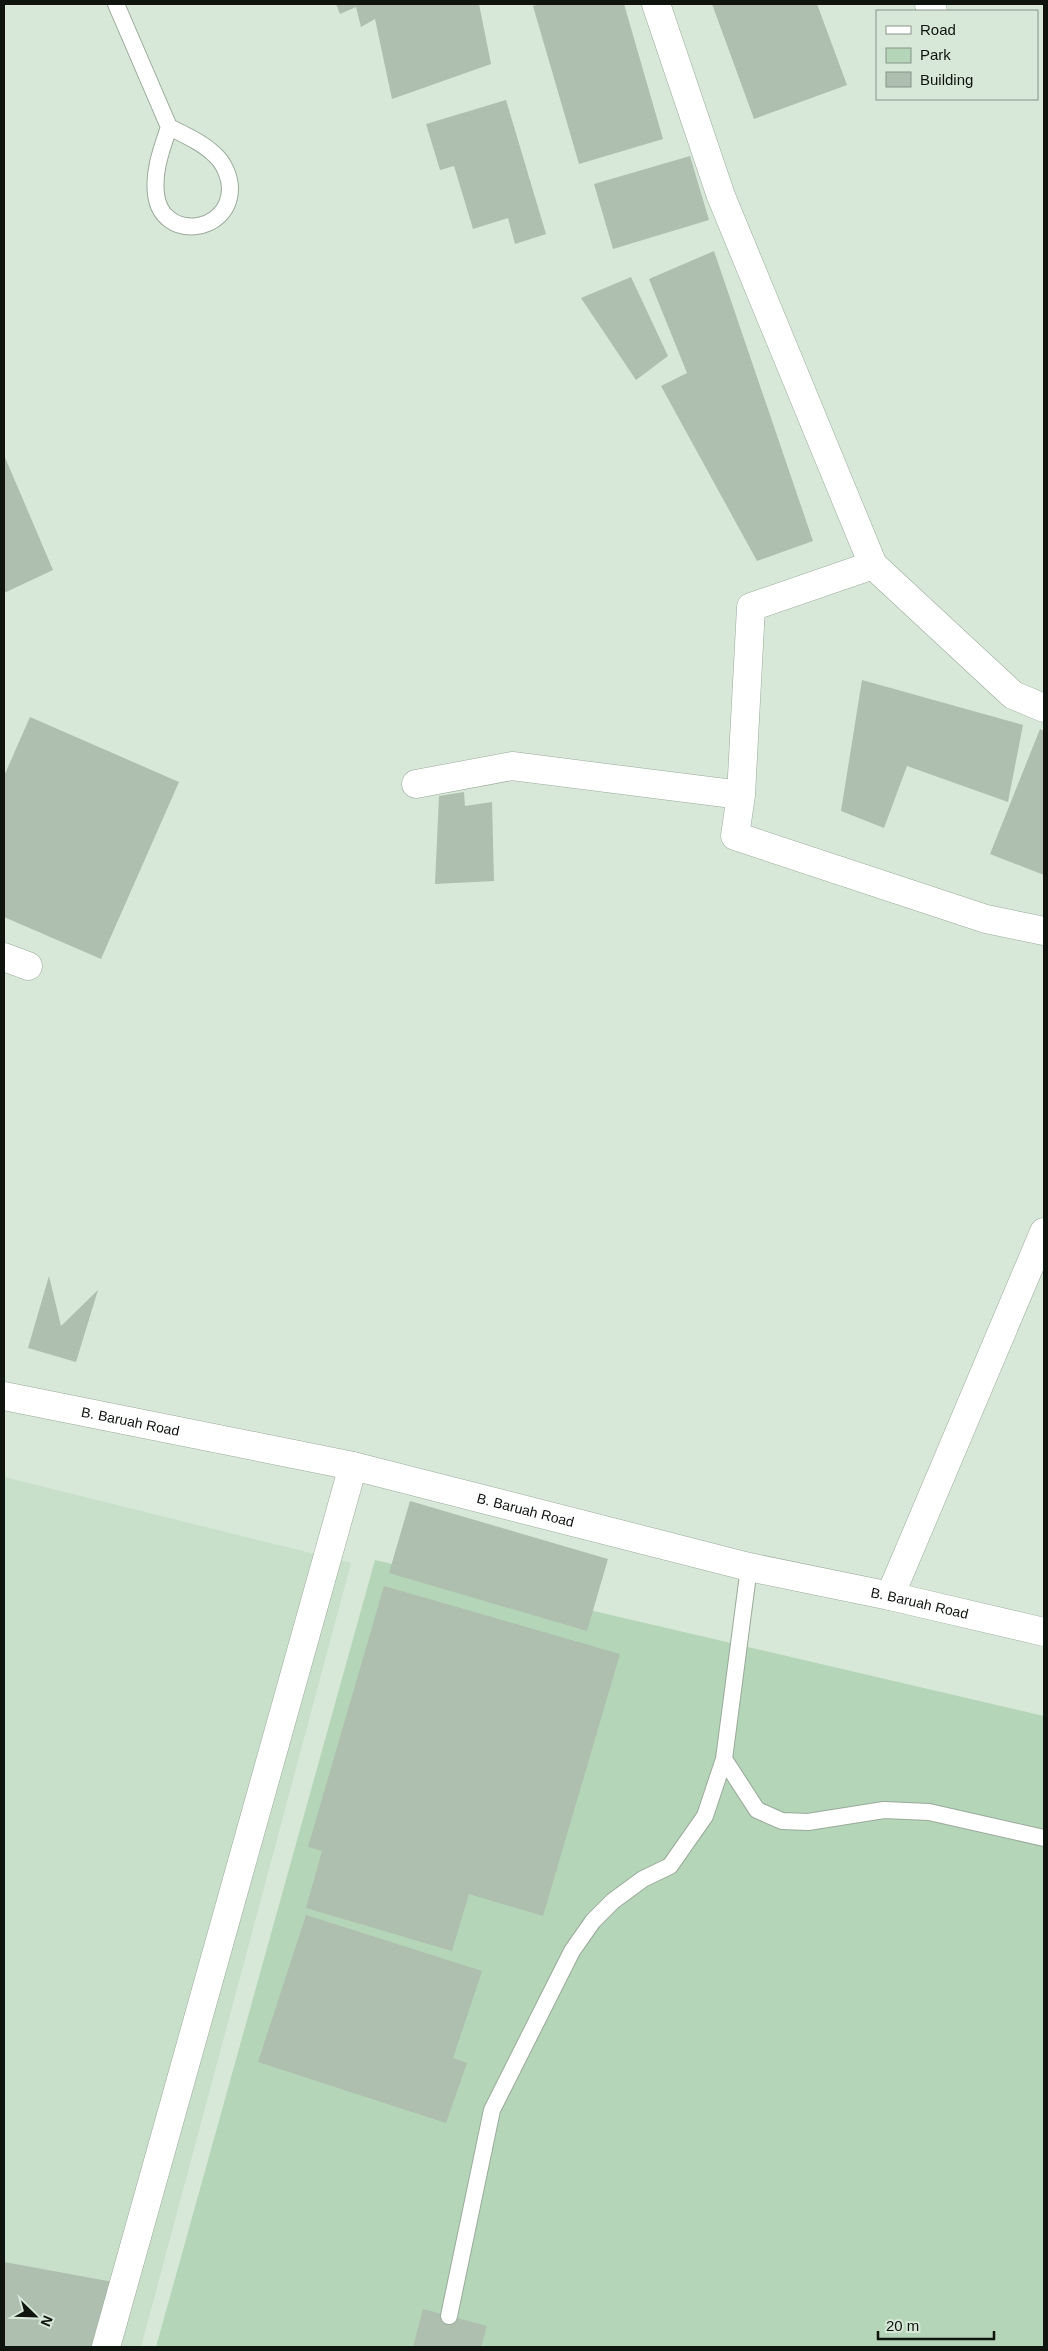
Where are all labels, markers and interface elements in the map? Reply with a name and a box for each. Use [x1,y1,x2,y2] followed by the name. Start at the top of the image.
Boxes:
[876,10,1038,100] legend
[920,21,956,38] text: Road
[920,46,951,63] text: Park
[920,71,973,88] text: Building
[80,1404,181,1439] street label: B. Baruah Road
[475,1490,576,1530] street label: B. Baruah Road
[869,1584,970,1622] street label: B. Baruah Road
[10,2291,60,2341] north arrow
[878,2308,994,2340] scale bar
[38,2313,56,2329] text: N
[886,2317,919,2334] text: 20 m

